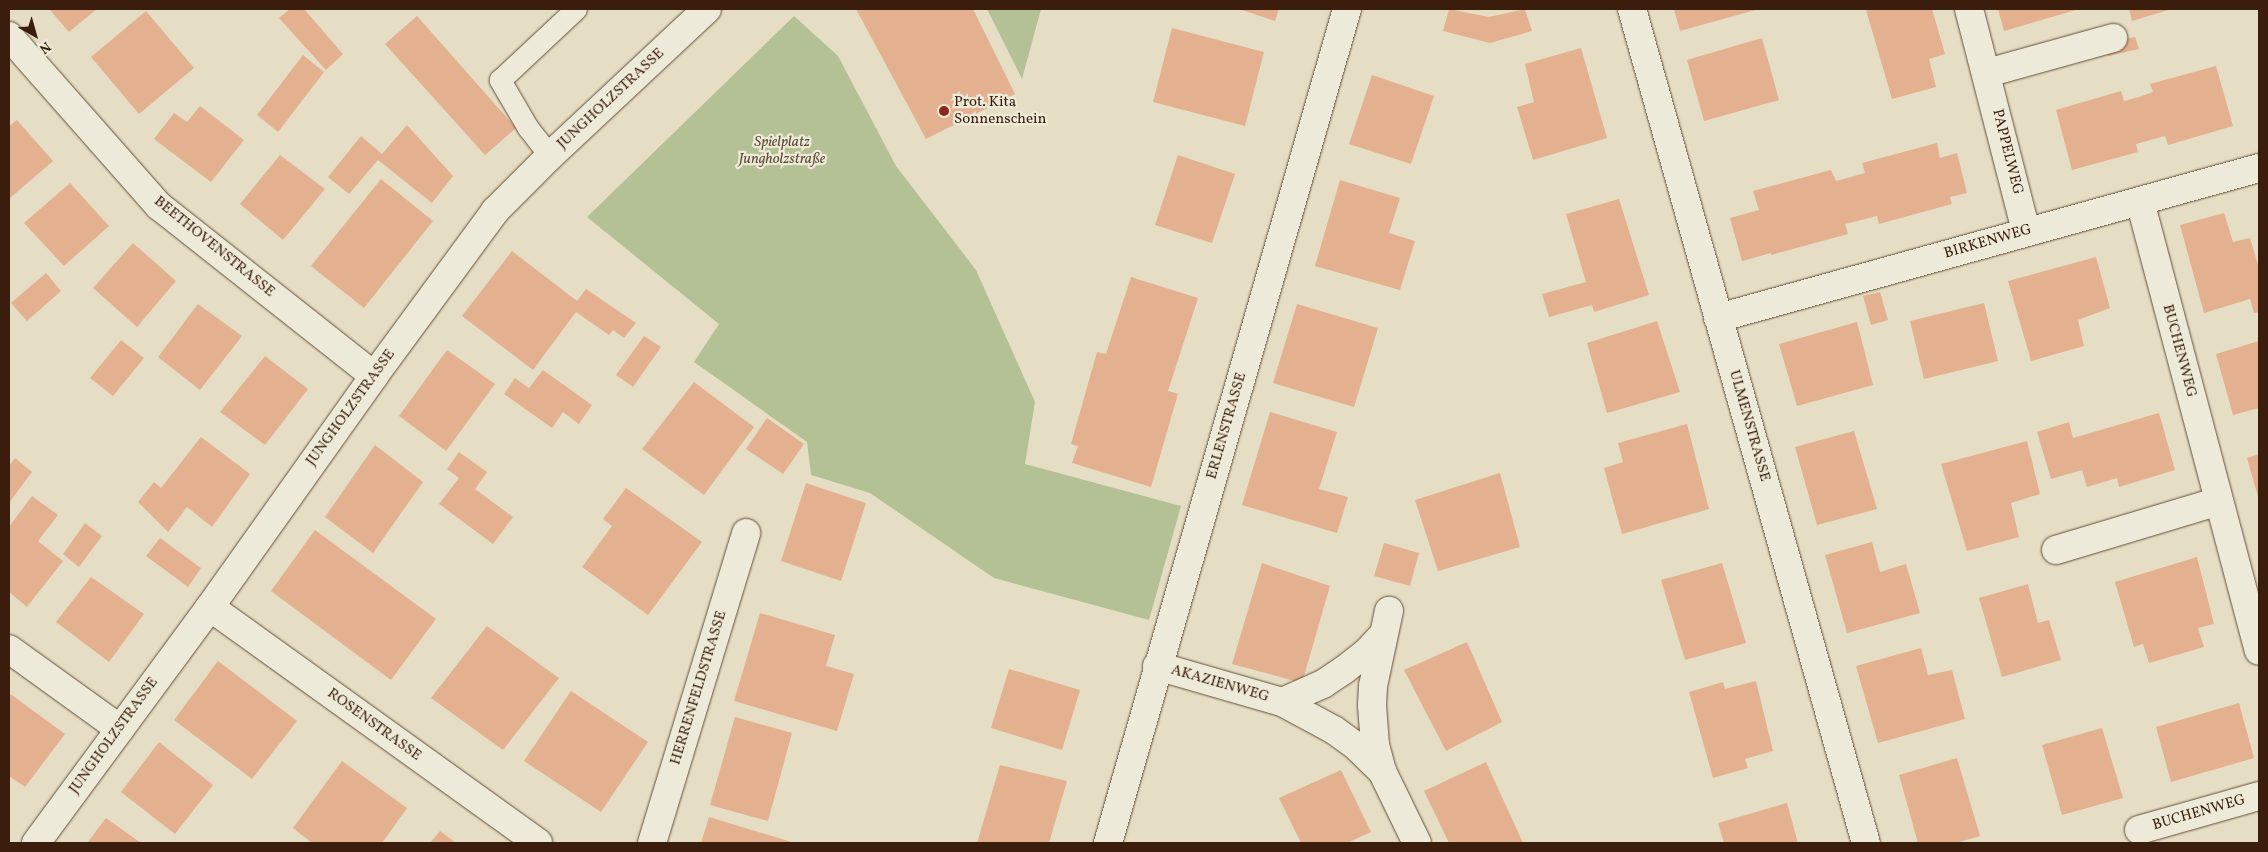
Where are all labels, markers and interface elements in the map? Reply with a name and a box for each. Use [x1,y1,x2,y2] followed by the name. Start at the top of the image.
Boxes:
[10,10,60,60] north arrow
[35,37,54,58] text: N
[554,45,668,153] street label: JUNGHOLZSTRASSE
[954,93,1047,128] place label: Prot. Kita Sonnenschein
[938,105,950,117] marker: Prot. Kita Sonnenschein
[1988,107,2026,197] street label: PAPPELWEG
[739,133,825,168] park label: Spielplatz Jungholzstraße
[150,193,278,301] street label: BEETHOVENSTRASSE
[1942,221,2034,263] street label: BIRKENWEG
[2158,302,2200,400] street label: BUCHENWEG
[303,346,399,470] street label: JUNGHOLZSTRASSE
[1724,368,1774,484] street label: ULMENSTRASSE
[1203,371,1251,481] street label: ERLENSTRASSE
[667,609,731,767] street label: HERRENFELDSTRASSE
[1169,661,1271,707] street label: AKAZIENWEG
[66,674,162,798] street label: JUNGHOLZSTRASSE
[323,685,425,765] street label: ROSENSTRASSE
[2151,791,2247,835] street label: BUCHENWEG

